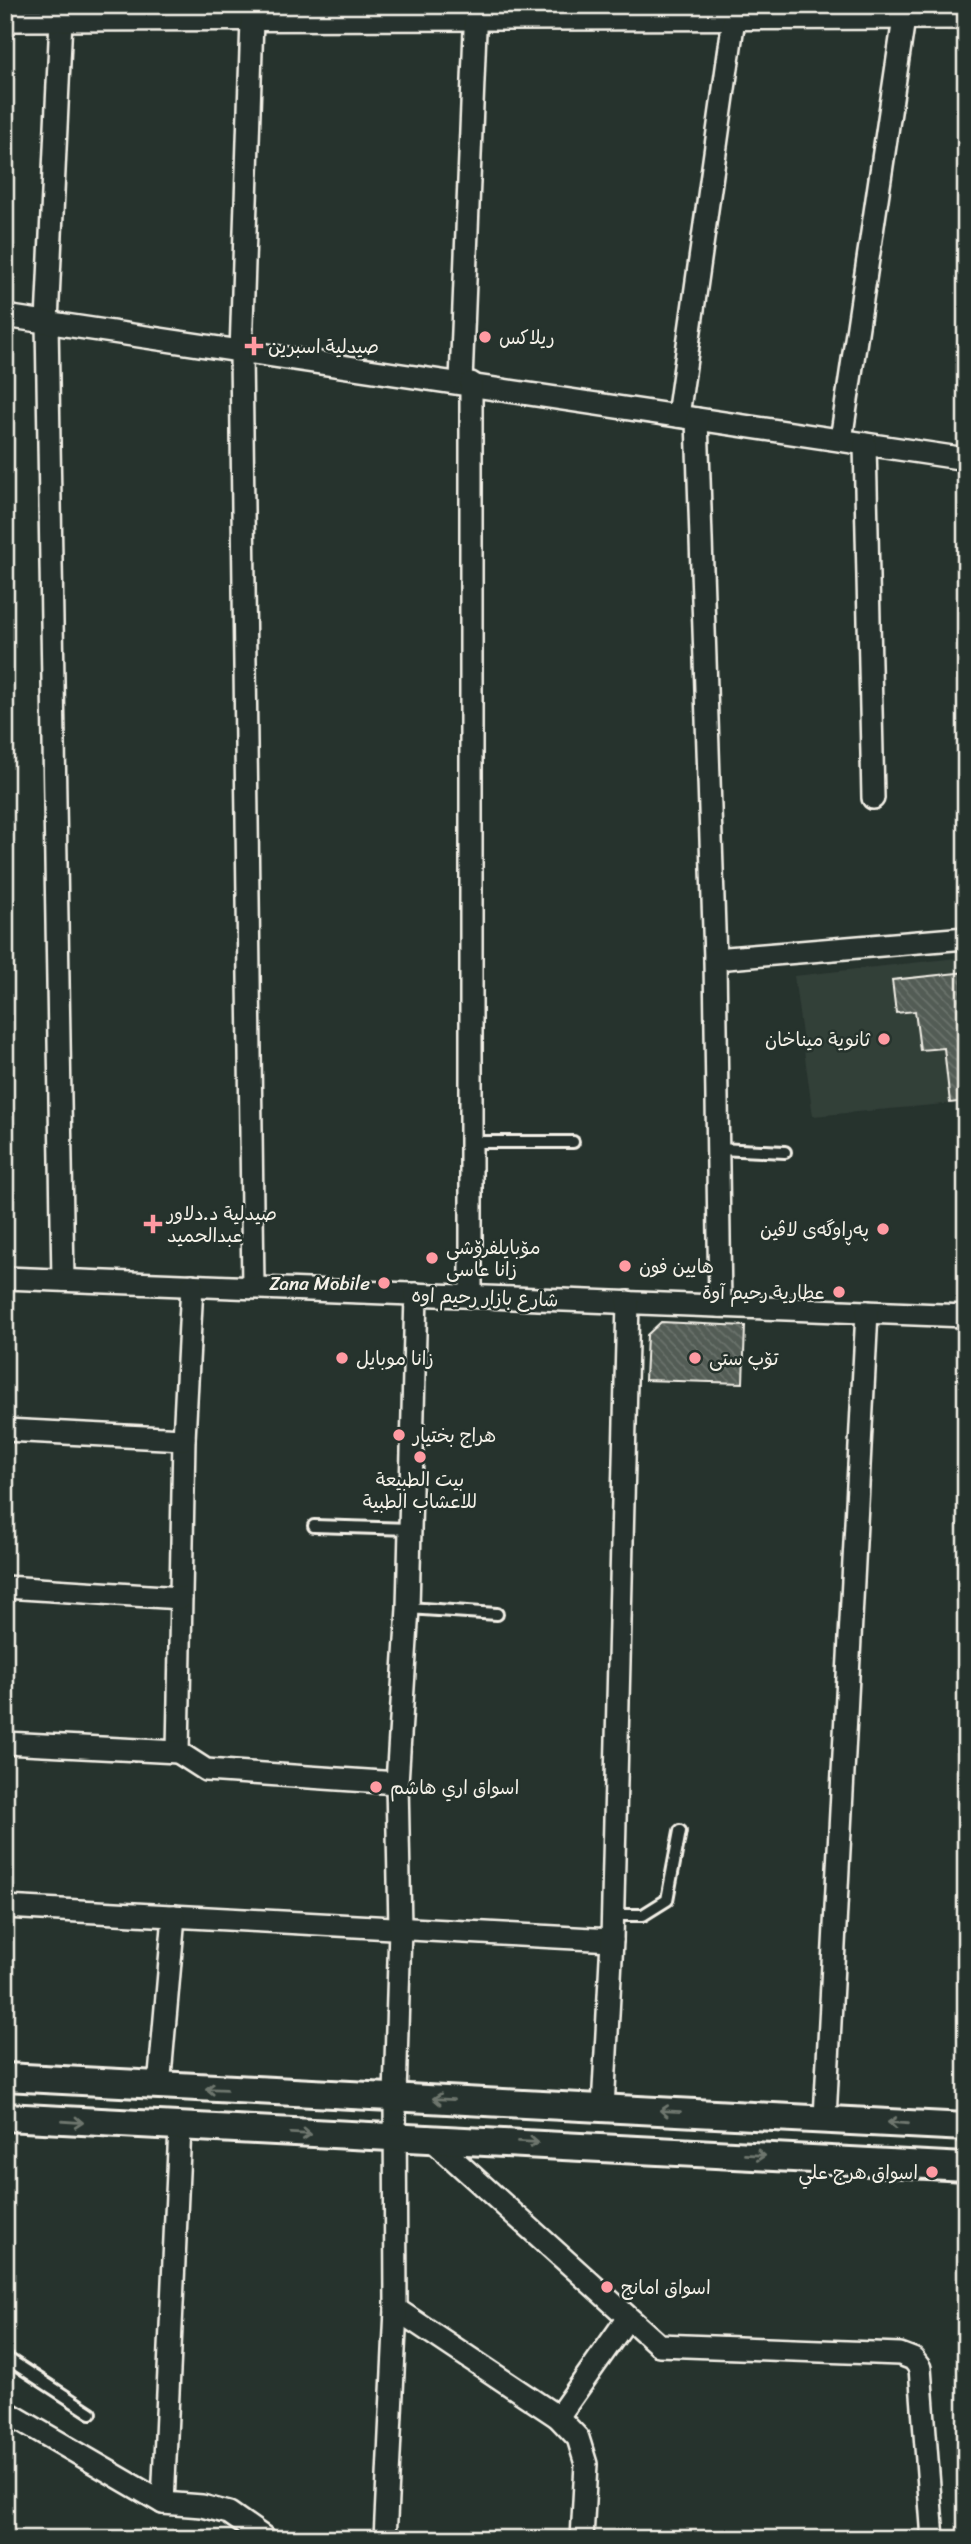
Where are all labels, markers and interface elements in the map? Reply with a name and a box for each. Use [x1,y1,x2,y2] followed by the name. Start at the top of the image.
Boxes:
[499,321,555,354] place label: ریلاکس
[477,329,493,345] marker: ریلاکس
[268,330,379,363] place label: صيدلية اسبرين
[246,338,262,354] marker: صيدلية اسبرين
[765,1023,870,1056] place label: ثانوية ميناخان
[876,1031,892,1047] marker: ثانوية ميناخان
[165,1197,277,1252] place label: صيدلية د.دلاور عبدالحميد
[760,1213,869,1246] place label: پەڕاوگەی لاڤین
[145,1216,161,1232] marker: صيدلية د.دلاور عبدالحميد
[875,1221,891,1237] marker: پەڕاوگەی لاڤین
[446,1231,540,1286] place label: مۆبایلفرۆشی زانا عاسی
[424,1250,440,1266] marker: مۆبایلفرۆشی زانا عاسی
[639,1250,714,1283] place label: هايين فون
[617,1258,633,1274] marker: هايين فون
[269,1267,370,1300] place label: Zana Mobile
[376,1275,392,1291] marker: Zana Mobile
[702,1276,825,1309] place label: عطارية رحيم آوة
[411,1278,559,1317] street label: شارع بازار رحيم اوه
[831,1284,847,1300] marker: عطارية رحيم آوة
[356,1342,434,1375] place label: زانا موبايل
[709,1342,779,1375] place label: تۆپ ستی
[334,1350,350,1366] marker: زانا موبايل
[687,1350,703,1366] marker: تۆپ ستی
[411,1419,496,1452] place label: هراج بختيار
[391,1427,407,1443] marker: هراج بختيار
[412,1449,428,1465] marker: بيت الطبيعة للاعشاب الطبية
[363,1463,477,1518] place label: بيت الطبيعة للاعشاب الطبية
[390,1771,519,1804] place label: اسواق اري هاشم
[368,1779,384,1795] marker: اسواق اري هاشم
[205,2082,228,2095] one-way arrow
[432,2092,455,2105] one-way arrow
[660,2104,682,2117] one-way arrow
[62,2115,85,2128] one-way arrow
[886,2116,909,2129] one-way arrow
[289,2128,312,2141] one-way arrow
[516,2136,538,2149] one-way arrow
[743,2149,766,2162] one-way arrow
[799,2156,918,2189] place label: اسواق هرج علي
[924,2164,940,2180] marker: اسواق هرج علي
[621,2271,711,2304] place label: اسواق امانج
[599,2279,615,2295] marker: اسواق امانج

